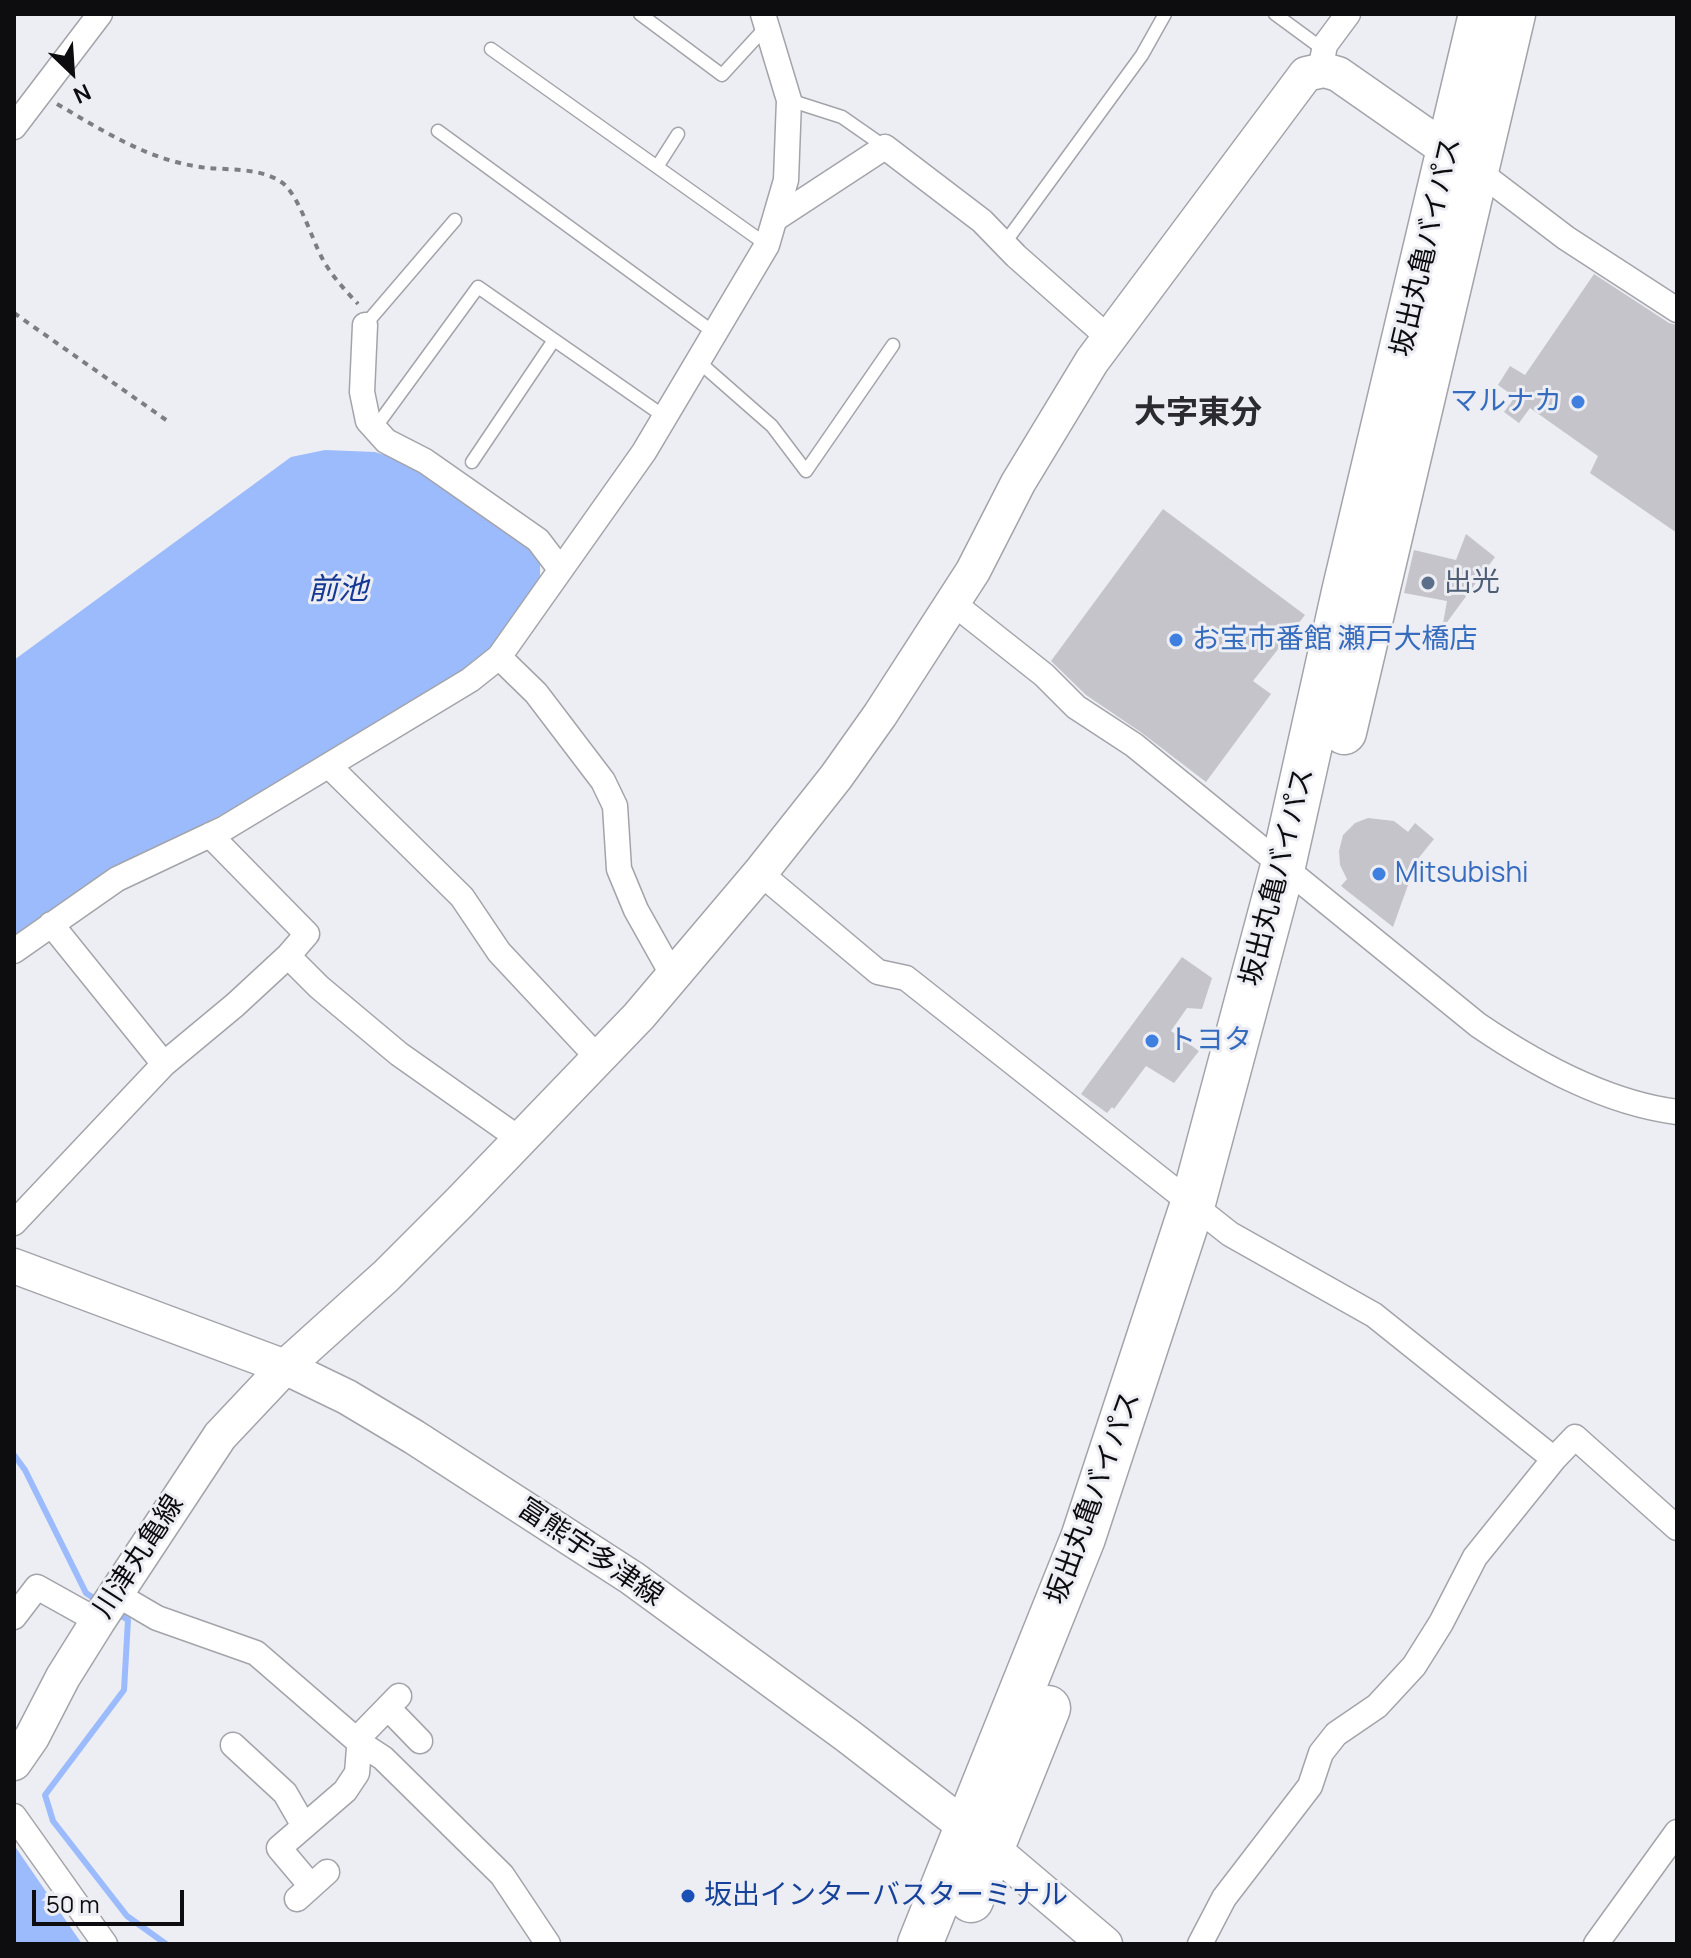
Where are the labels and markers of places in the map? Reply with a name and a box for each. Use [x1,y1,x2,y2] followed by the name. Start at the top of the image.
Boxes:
[1450,385,1562,419] place label: マルナカ
[1569,393,1587,411] marker: マルナカ
[1444,566,1500,600] place label: 出光
[1419,574,1437,592] marker: 出光
[1192,623,1478,657] place label: お宝市番館 瀬戸大橋店
[1167,631,1185,649] marker: お宝市番館 瀬戸大橋店
[1395,857,1529,891] place label: Mitsubishi
[1370,865,1388,883] marker: Mitsubishi
[1168,1024,1252,1058] place label: トヨタ
[1143,1032,1161,1050] marker: トヨタ
[704,1879,1068,1913] place label: 坂出インターバスターミナル
[679,1887,697,1905] marker: 坂出インターバスターミナル

